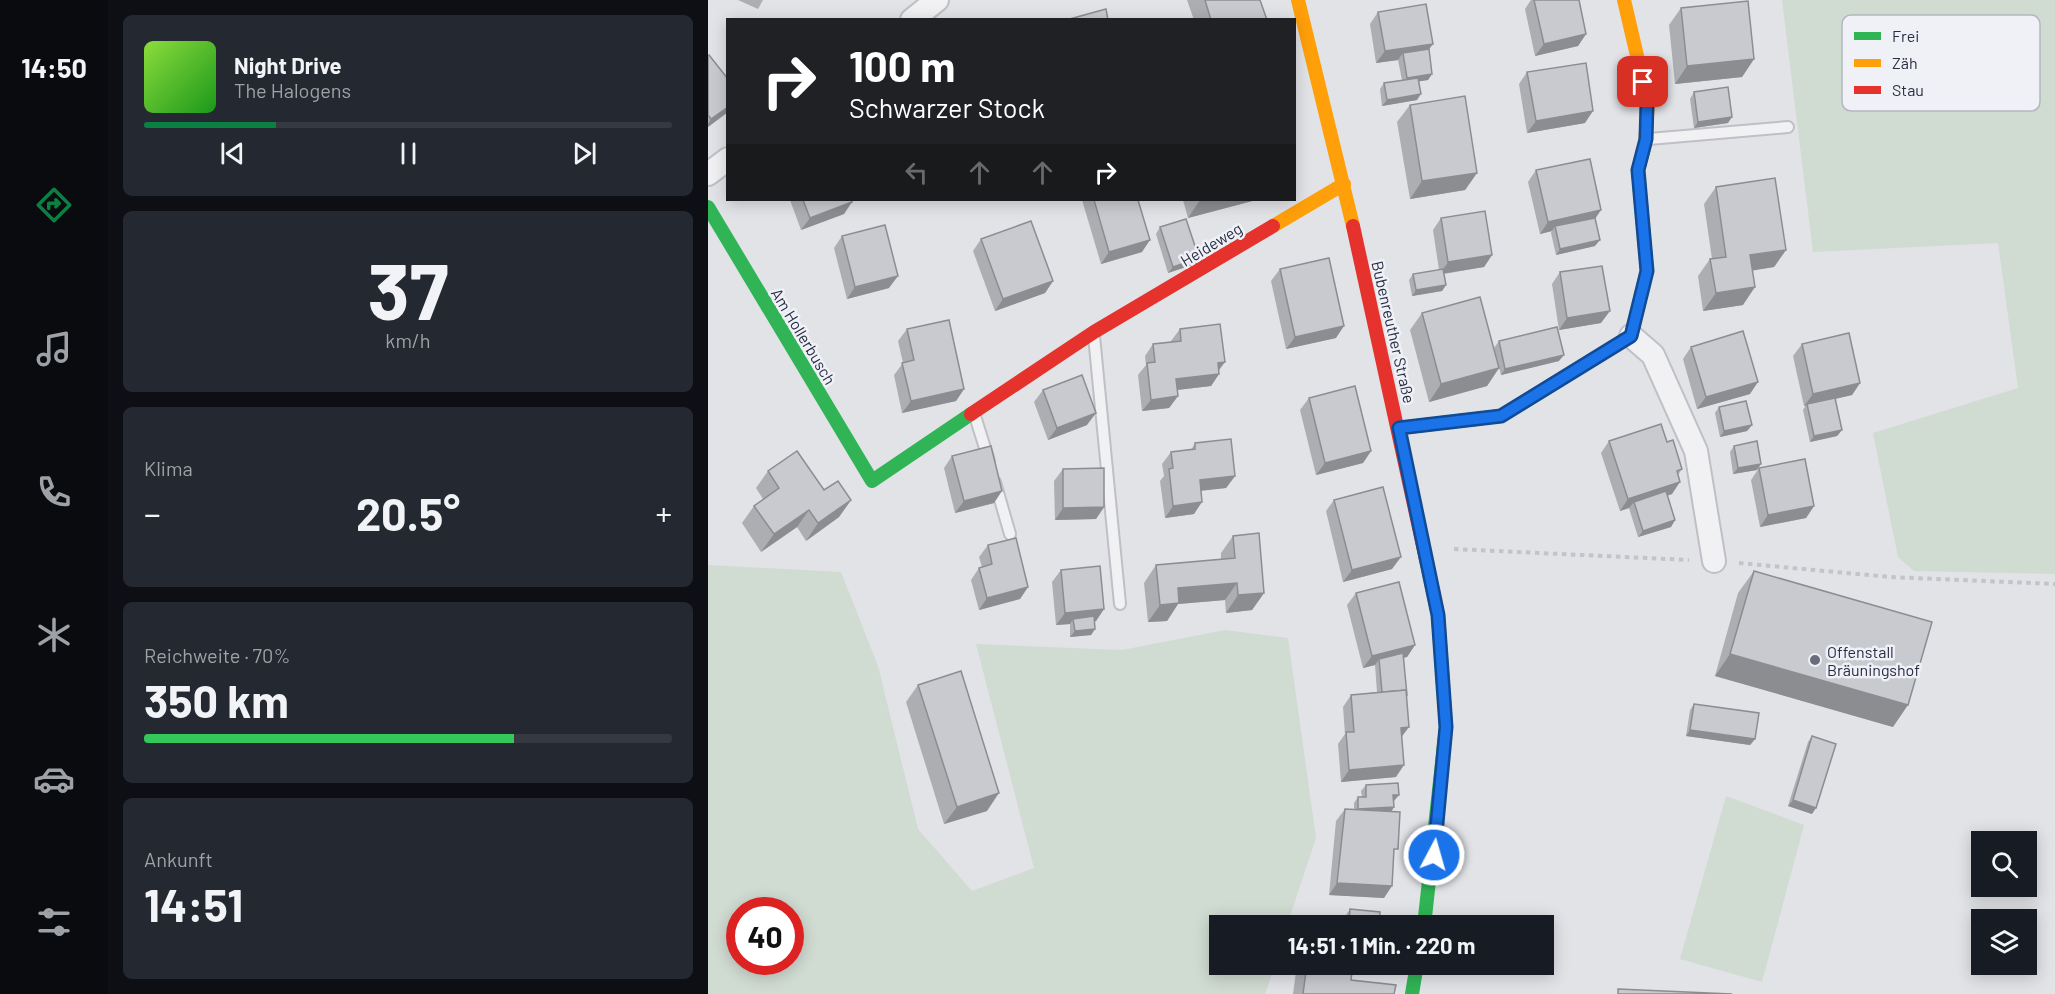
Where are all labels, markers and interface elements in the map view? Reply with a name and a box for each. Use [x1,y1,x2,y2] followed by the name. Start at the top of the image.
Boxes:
[1842,15,2040,111] legend
[1892,26,1919,45] text: Frei
[849,40,955,90] text: 100 m
[750,42,828,120] icon: right
[21,51,87,83] text: 14:50
[234,52,342,78] text: Night Drive
[1892,53,1918,72] text: Zäh
[1617,56,1668,107] pin
[1626,65,1659,98] icon: arrive
[234,78,351,102] text: The Halogens
[1892,80,1924,99] text: Stau
[849,91,1045,123] text: Schwarzer Stock
[216,137,249,170] icon: previous
[392,137,425,170] icon: pause
[568,137,601,170] icon: next
[900,156,933,189] icon: left
[963,156,996,189] icon: ahead
[1026,156,1059,189] icon: ahead
[1089,156,1122,189] icon: right
[33,184,75,226] icon: directions
[1177,218,1245,270] street label: Heideweg
[368,242,448,336] text: 37
[1368,259,1420,405] street label: Bubenreuther Straße
[768,284,840,388] street label: Am Hollerbusch
[33,328,75,370] icon: music
[385,328,431,352] text: km/h
[144,456,193,480] text: Klima
[33,471,75,513] icon: phone
[356,486,460,540] text: 20.5°
[144,493,161,533] text: −
[656,493,672,533] text: +
[33,614,75,656] icon: climate
[1827,642,1920,679] place label: Offenstall Bräuningshof
[144,643,290,667] text: Reichweite · 70%
[1808,653,1822,667] marker: Offenstall Bräuningshof
[144,673,289,727] text: 350 km
[33,758,75,800] icon: car
[1402,823,1466,887] position arrow
[1971,831,2037,975] map controls
[1971,831,2037,897] button: search
[144,847,213,871] text: Ankunft
[144,877,243,931] text: 14:51
[726,897,804,975] speed limit sign: 40
[33,901,75,943] icon: filters
[1971,909,2037,975] button: layers
[1288,932,1475,958] text: 14:51 · 1 Min. · 220 m

